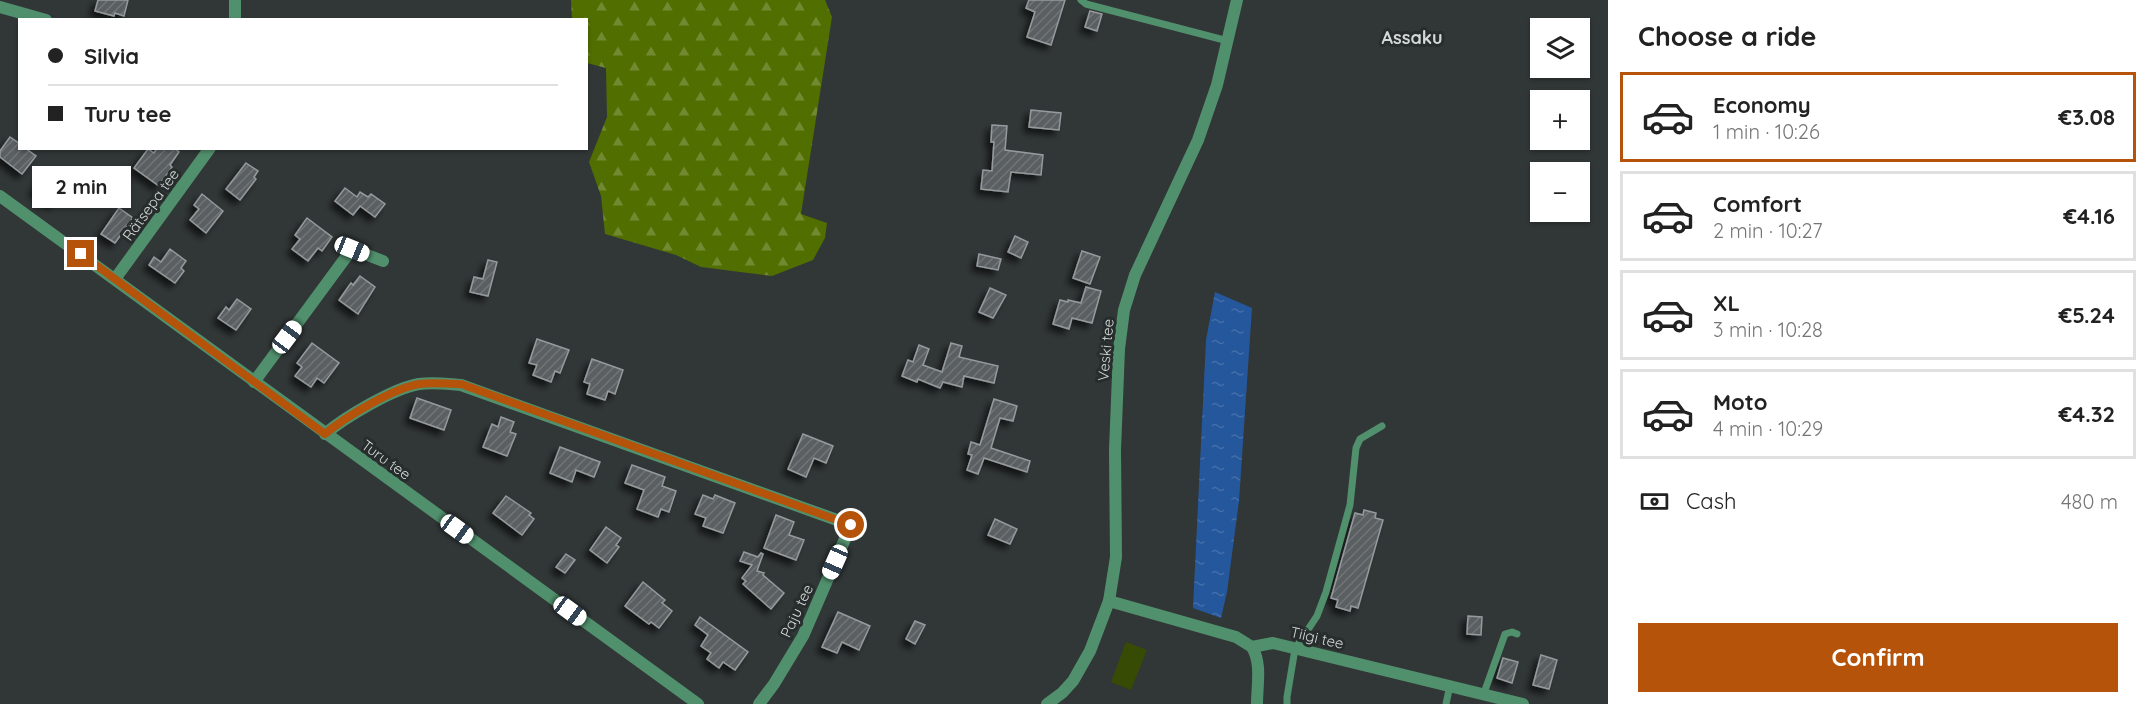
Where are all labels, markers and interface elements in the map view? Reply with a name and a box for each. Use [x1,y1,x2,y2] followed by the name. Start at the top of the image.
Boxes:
[1530,18,1590,222] map controls
[1530,18,1590,78] button: layers
[1638,19,1816,53] text: Choose a ride
[1381,26,1443,49] district label: Assaku
[84,42,139,70] text: Silvia
[1530,90,1590,150] button: +
[1641,90,1695,144] icon: car
[1713,91,1811,119] text: Economy
[84,100,172,128] text: Turu tee
[2058,103,2115,131] text: €3.08
[1713,119,1820,144] text: 1 min · 10:26
[1530,162,1590,222] button: −
[118,165,183,244] street label: Rätsepa tee
[32,167,130,209] callout: 2 min
[55,174,108,199] text: 2 min
[1641,189,1695,243] icon: car
[1713,190,1802,218] text: Comfort
[2063,202,2115,230] text: €4.16
[1713,218,1822,243] text: 2 min · 10:27
[332,234,372,264] car
[67,240,94,267] route end
[1641,288,1695,342] icon: car
[1713,289,1740,317] text: XL
[2058,301,2115,329] text: €5.24
[269,317,305,357] car
[1713,317,1823,342] text: 3 min · 10:28
[1093,318,1118,382] street label: Veski tee
[1641,387,1695,441] icon: car
[1713,388,1767,416] text: Moto
[2058,400,2115,428] text: €4.32
[1713,416,1823,441] text: 4 min · 10:29
[358,435,415,484] street label: Turu tee
[1638,485,1671,518] icon: cash
[1686,487,1737,515] text: Cash
[2061,489,2118,514] text: 480 m
[437,511,477,547] car
[837,511,864,538] route start
[819,542,851,582] car
[776,581,817,640] street label: Paju tee
[550,593,590,629] car
[1289,622,1346,653] street label: Tiigi tee
[1638,623,2118,692] button: Confirm

